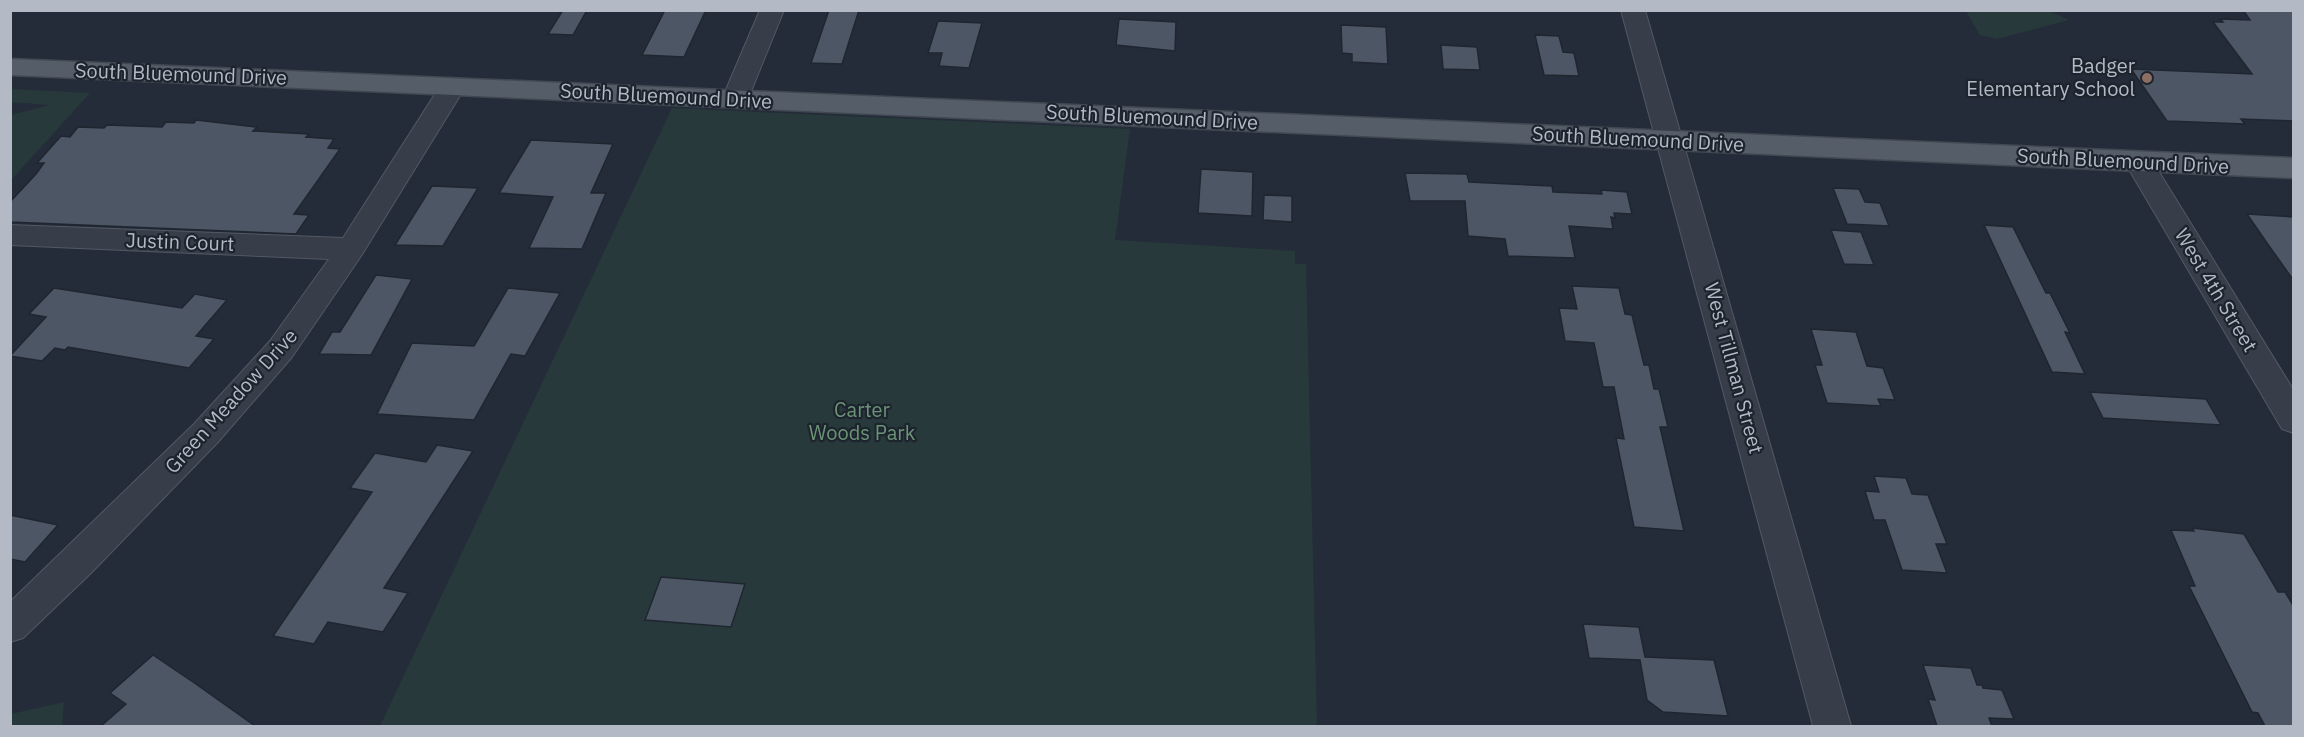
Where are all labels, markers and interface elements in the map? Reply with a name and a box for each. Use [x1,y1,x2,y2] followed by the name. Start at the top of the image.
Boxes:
[1966,52,2135,102] place label: Badger Elementary School
[74,56,288,91] street label: South Bluemound Drive
[2140,71,2154,85] marker: Badger Elementary School
[559,76,773,115] street label: South Bluemound Drive
[1045,97,1259,136] street label: South Bluemound Drive
[1531,119,1745,158] street label: South Bluemound Drive
[2016,141,2230,180] street label: South Bluemound Drive
[2169,223,2264,357] street label: West 4th Street
[125,226,235,257] street label: Justin Court
[1699,279,1770,456] street label: West Tillman Street
[158,322,303,479] street label: Green Meadow Drive
[809,396,916,446] park label: Carter Woods Park

